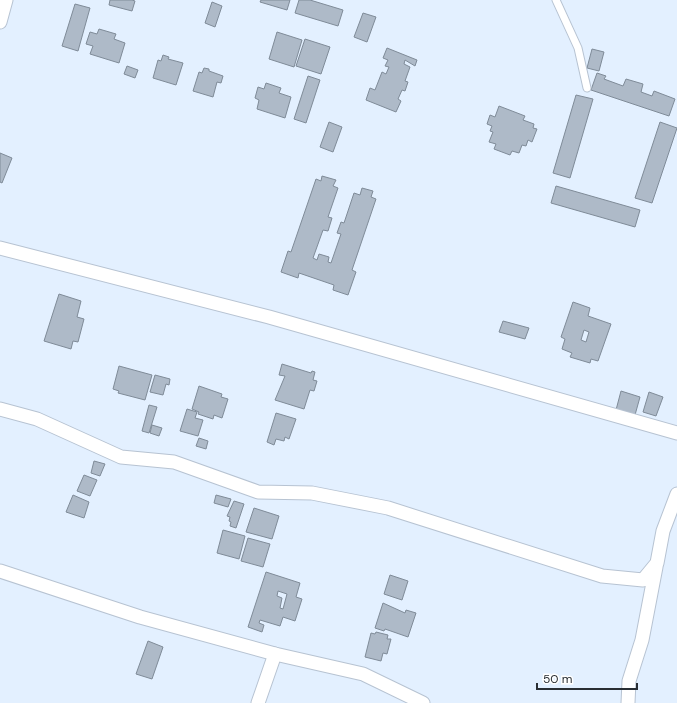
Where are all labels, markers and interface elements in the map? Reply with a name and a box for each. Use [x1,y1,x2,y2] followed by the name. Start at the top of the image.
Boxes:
[537,665,637,691] scale bar
[543,671,572,687] text: 50 m

